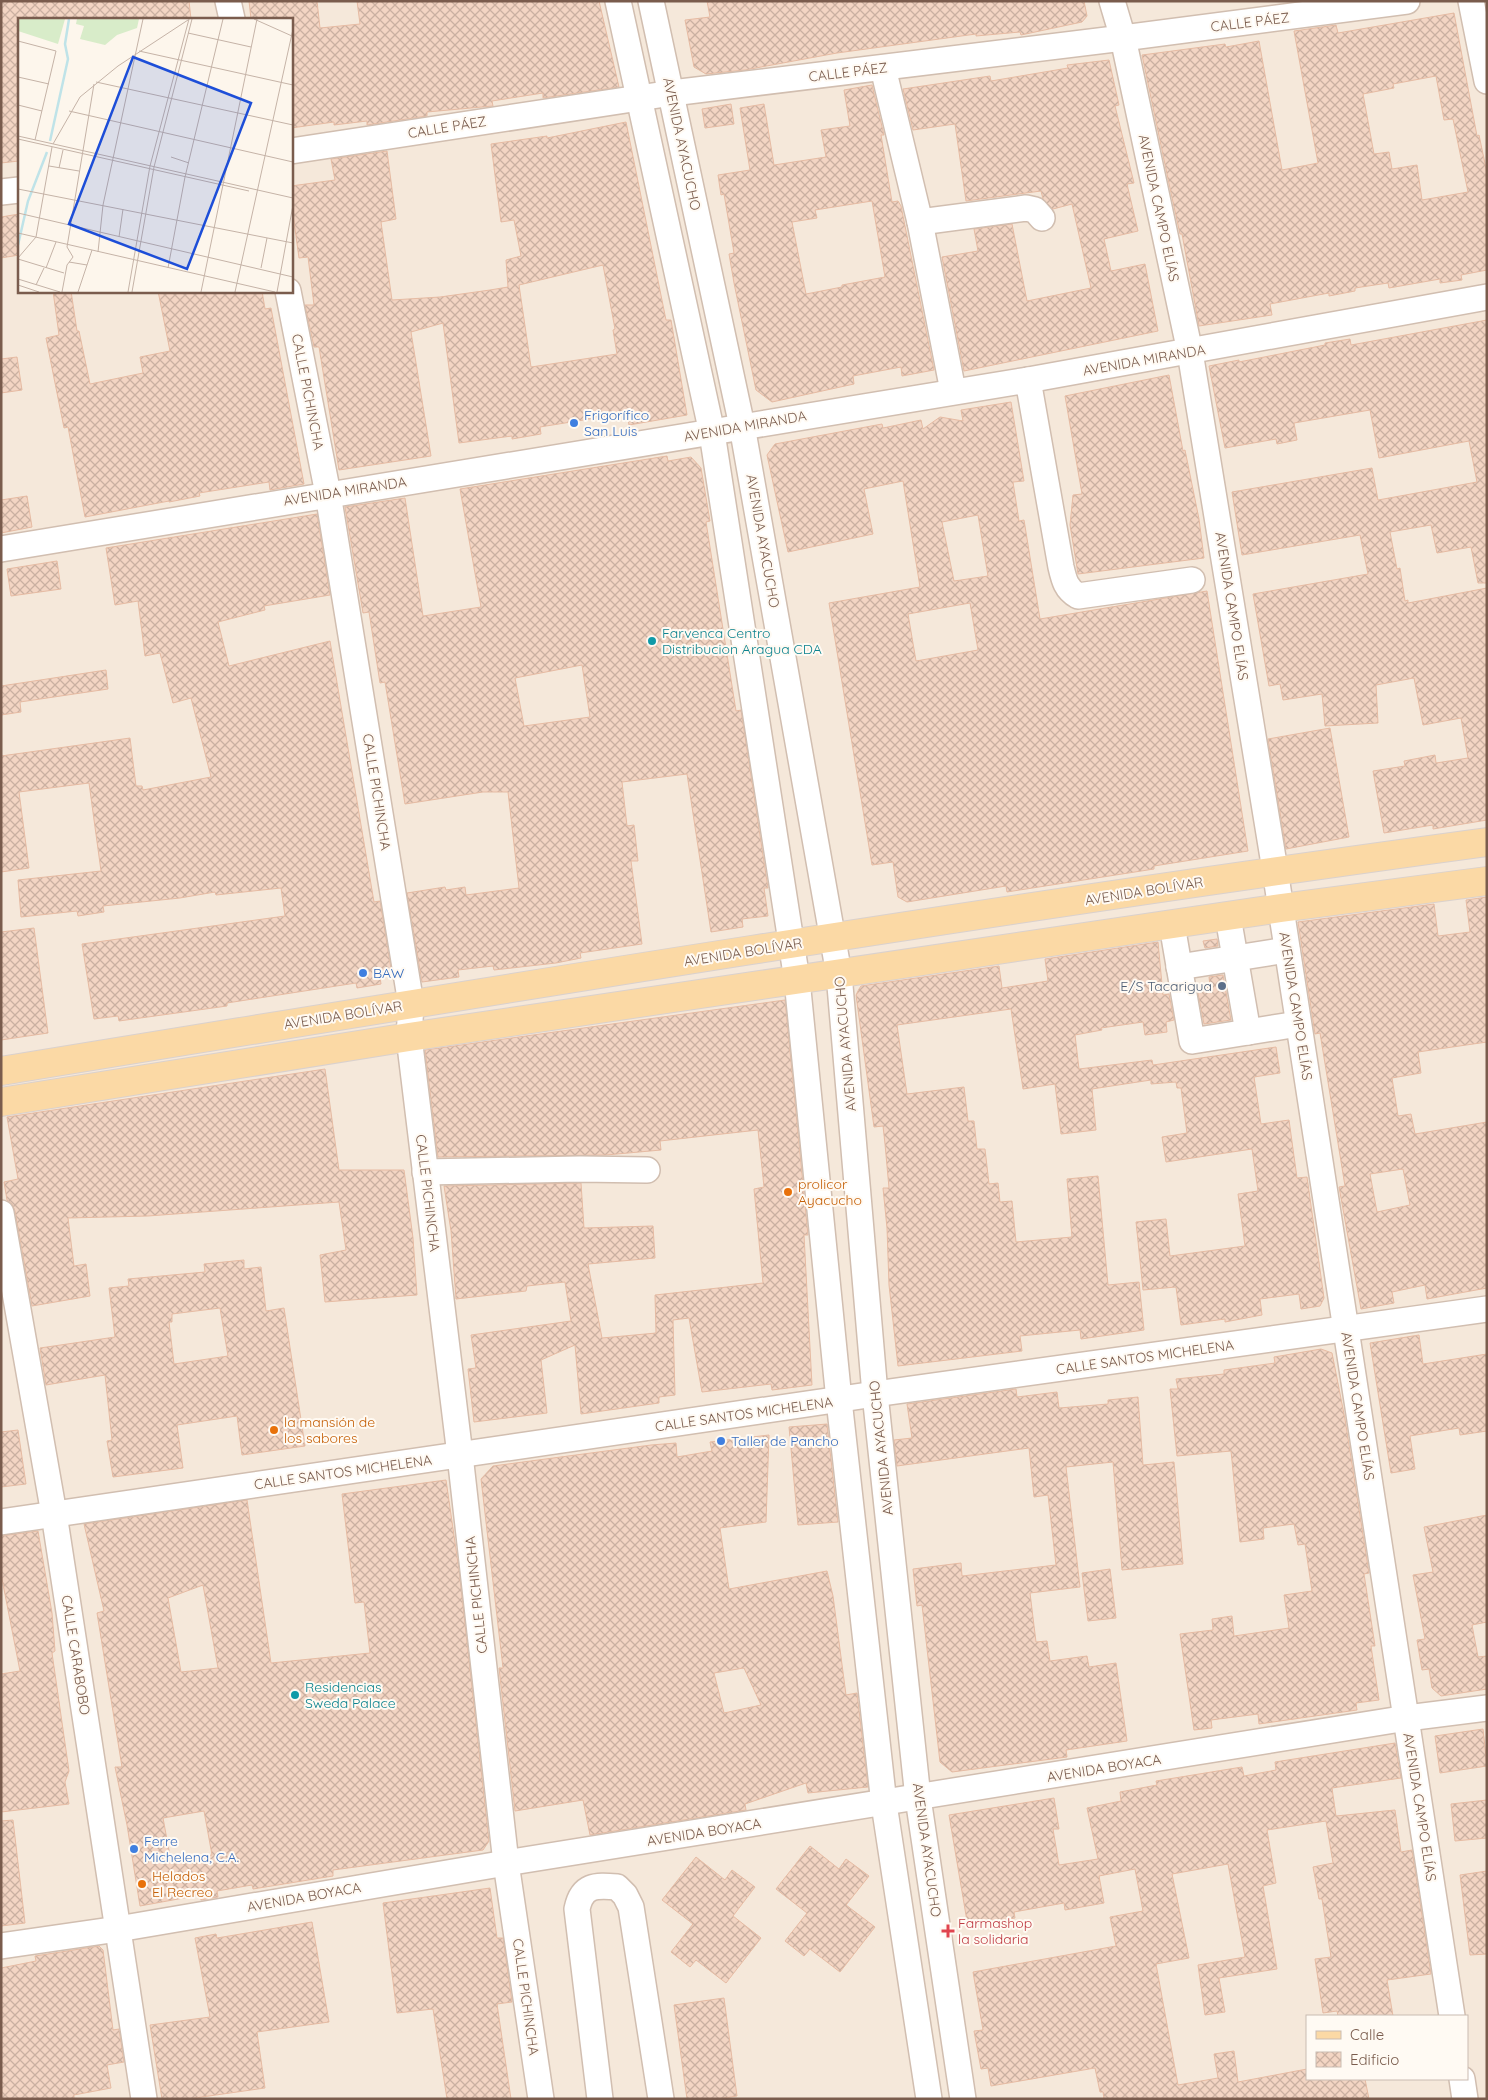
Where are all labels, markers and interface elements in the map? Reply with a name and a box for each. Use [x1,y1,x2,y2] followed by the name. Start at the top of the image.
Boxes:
[1210,8,1290,36] street label: CALLE PÁEZ
[18,18,292,292] inset map
[808,58,888,86] street label: CALLE PÁEZ
[659,76,705,212] street label: AVENIDA AYACUCHO
[406,112,488,142] street label: CALLE PÁEZ
[1135,133,1183,283] street label: AVENIDA CAMPO ELÍAS
[288,332,328,452] street label: CALLE PICHINCHA
[1081,340,1207,380] street label: AVENIDA MIRANDA
[584,406,649,440] place label: Frigorífico San Luis
[682,406,808,446] street label: AVENIDA MIRANDA
[568,417,580,429] marker: Frigorífico San Luis
[282,472,408,510] street label: AVENIDA MIRANDA
[742,473,784,609] street label: AVENIDA AYACUCHO
[1211,530,1253,682] street label: AVENIDA CAMPO ELÍAS
[662,624,822,658] place label: Farvenca Centro Distribucion Aragua CDA
[646,635,658,647] marker: Farvenca Centro Distribucion Aragua CDA
[359,732,395,852] street label: CALLE PICHINCHA
[1083,873,1205,909] street label: AVENIDA BOLÍVAR
[1275,930,1317,1082] street label: AVENIDA CAMPO ELÍAS
[682,934,804,970] street label: AVENIDA BOLÍVAR
[373,964,405,982] place label: BAW
[357,967,369,979] marker: BAW
[830,976,860,1112] street label: AVENIDA AYACUCHO
[1120,977,1212,995] place label: E/S Tacarigua
[1216,980,1228,992] marker: E/S Tacarigua
[282,997,404,1033] street label: AVENIDA BOLÍVAR
[412,1133,444,1253] street label: CALLE PICHINCHA
[798,1175,862,1209] place label: prolicor Ayacucho
[782,1186,794,1198] marker: prolicor Ayacucho
[1337,1330,1379,1482] street label: AVENIDA CAMPO ELÍAS
[1055,1336,1235,1378] street label: CALLE SANTOS MICHELENA
[865,1379,897,1516] street label: AVENIDA AYACUCHO
[654,1393,834,1435] street label: CALLE SANTOS MICHELENA
[284,1413,375,1447] place label: la mansión de los sabores
[268,1424,280,1436] marker: la mansión de los sabores
[731,1432,839,1450] place label: Taller de Pancho
[715,1435,727,1447] marker: Taller de Pancho
[253,1451,433,1493] street label: CALLE SANTOS MICHELENA
[461,1535,491,1655] street label: CALLE PICHINCHA
[58,1594,94,1717] street label: CALLE CARABOBO
[305,1678,396,1712] place label: Residencias Sweda Palace
[289,1689,301,1701] marker: Residencias Sweda Palace
[1399,1731,1441,1883] street label: AVENIDA CAMPO ELÍAS
[1046,1750,1162,1786] street label: AVENIDA BOYACA
[909,1782,945,1919] street label: AVENIDA AYACUCHO
[646,1814,762,1850] street label: AVENIDA BOYACA
[144,1832,239,1866] place label: Ferre Michelena, C.A.
[128,1843,140,1855] marker: Ferre Michelena, C.A.
[152,1867,213,1901] place label: Helados El Recreo
[136,1878,148,1890] marker: Helados El Recreo
[246,1878,362,1916] street label: AVENIDA BOYACA
[958,1914,1032,1948] place label: Farmashop la solidaria
[942,1925,954,1937] marker: Farmashop la solidaria
[509,1937,543,2057] street label: CALLE PICHINCHA
[1306,2015,1468,2080] legend
[1350,2025,1384,2044] text: Calle
[1350,2050,1399,2069] text: Edificio

